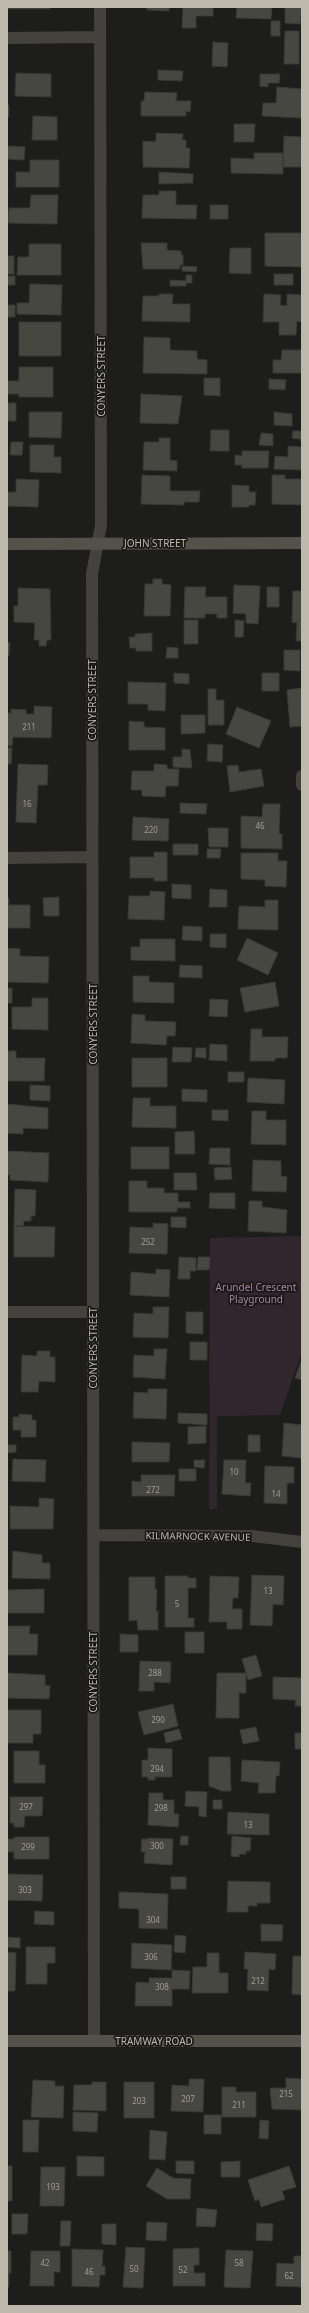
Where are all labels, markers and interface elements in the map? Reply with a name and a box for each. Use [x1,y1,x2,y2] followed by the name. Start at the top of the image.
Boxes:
[94,335,108,417] street label: CONYERS STREET
[123,536,186,550] street label: JOHN STREET
[85,659,99,741] street label: CONYERS STREET
[22,721,36,732] house number: 211
[22,798,32,809] house number: 16
[255,820,265,831] house number: 46
[144,824,158,835] house number: 220
[86,983,100,1065] street label: CONYERS STREET
[141,1236,155,1247] house number: 252
[216,1280,297,1306] park label: Arundel Crescent Playground
[86,1307,100,1389] street label: CONYERS STREET
[229,1466,239,1477] house number: 10
[146,1484,160,1495] house number: 272
[271,1488,281,1499] house number: 14
[145,1528,251,1544] street label: KILMARNOCK AVENUE
[263,1585,273,1596] house number: 13
[175,1598,180,1609] house number: 5
[86,1631,100,1713] street label: CONYERS STREET
[148,1667,162,1678] house number: 288
[151,1714,165,1725] house number: 290
[150,1763,164,1774] house number: 294
[19,1801,33,1812] house number: 297
[154,1802,168,1813] house number: 298
[243,1819,253,1830] house number: 13
[150,1840,164,1851] house number: 300
[21,1841,35,1852] house number: 299
[18,1884,32,1895] house number: 303
[146,1914,160,1925] house number: 304
[144,1951,158,1962] house number: 306
[251,1975,265,1986] house number: 212
[155,1981,169,1992] house number: 308
[115,2034,193,2048] street label: TRAMWAY ROAD
[279,2088,293,2099] house number: 215
[181,2093,195,2104] house number: 207
[132,2095,146,2106] house number: 203
[232,2099,246,2110] house number: 211
[46,2181,60,2192] house number: 193
[40,2257,50,2268] house number: 42
[234,2257,244,2268] house number: 58
[129,2263,139,2274] house number: 50
[178,2264,188,2275] house number: 52
[84,2266,94,2277] house number: 46
[284,2270,294,2281] house number: 62

